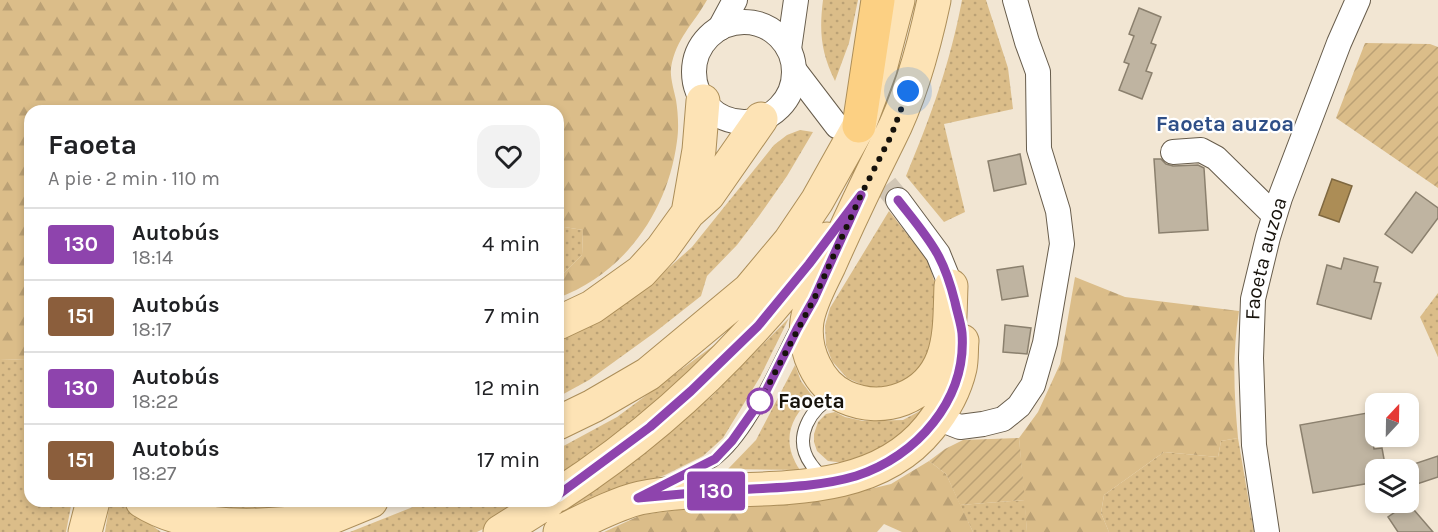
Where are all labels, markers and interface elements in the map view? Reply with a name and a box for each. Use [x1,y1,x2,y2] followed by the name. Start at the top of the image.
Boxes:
[893,76,923,106] your location
[1156,111,1294,137] district label: Faoeta auzoa
[477,125,540,188] button: heart
[48,128,137,161] text: Faoeta
[48,167,220,190] text: A pie · 2 min · 110 m
[1240,194,1292,321] street label: Faoeta auzoa
[132,220,220,246] text: Autobús
[482,231,540,257] text: 4 min
[64,232,98,256] text: 130
[132,246,173,269] text: 18:14
[132,292,220,318] text: Autobús
[484,303,540,329] text: 7 min
[67,304,95,328] text: 151
[132,318,172,341] text: 18:17
[132,364,220,390] text: Autobús
[474,375,540,401] text: 12 min
[64,376,98,400] text: 130
[747,388,773,414] marker: Faoeta
[778,389,845,413] place label: Faoeta
[132,390,179,413] text: 18:22
[1365,393,1419,447] north arrow
[1365,393,1419,513] map controls
[132,436,220,462] text: Autobús
[477,447,540,473] text: 17 min
[67,448,95,472] text: 151
[1365,459,1419,513] button: layers
[132,462,177,485] text: 18:27
[682,472,750,510] line badge: 130
[699,479,733,503] text: 130

